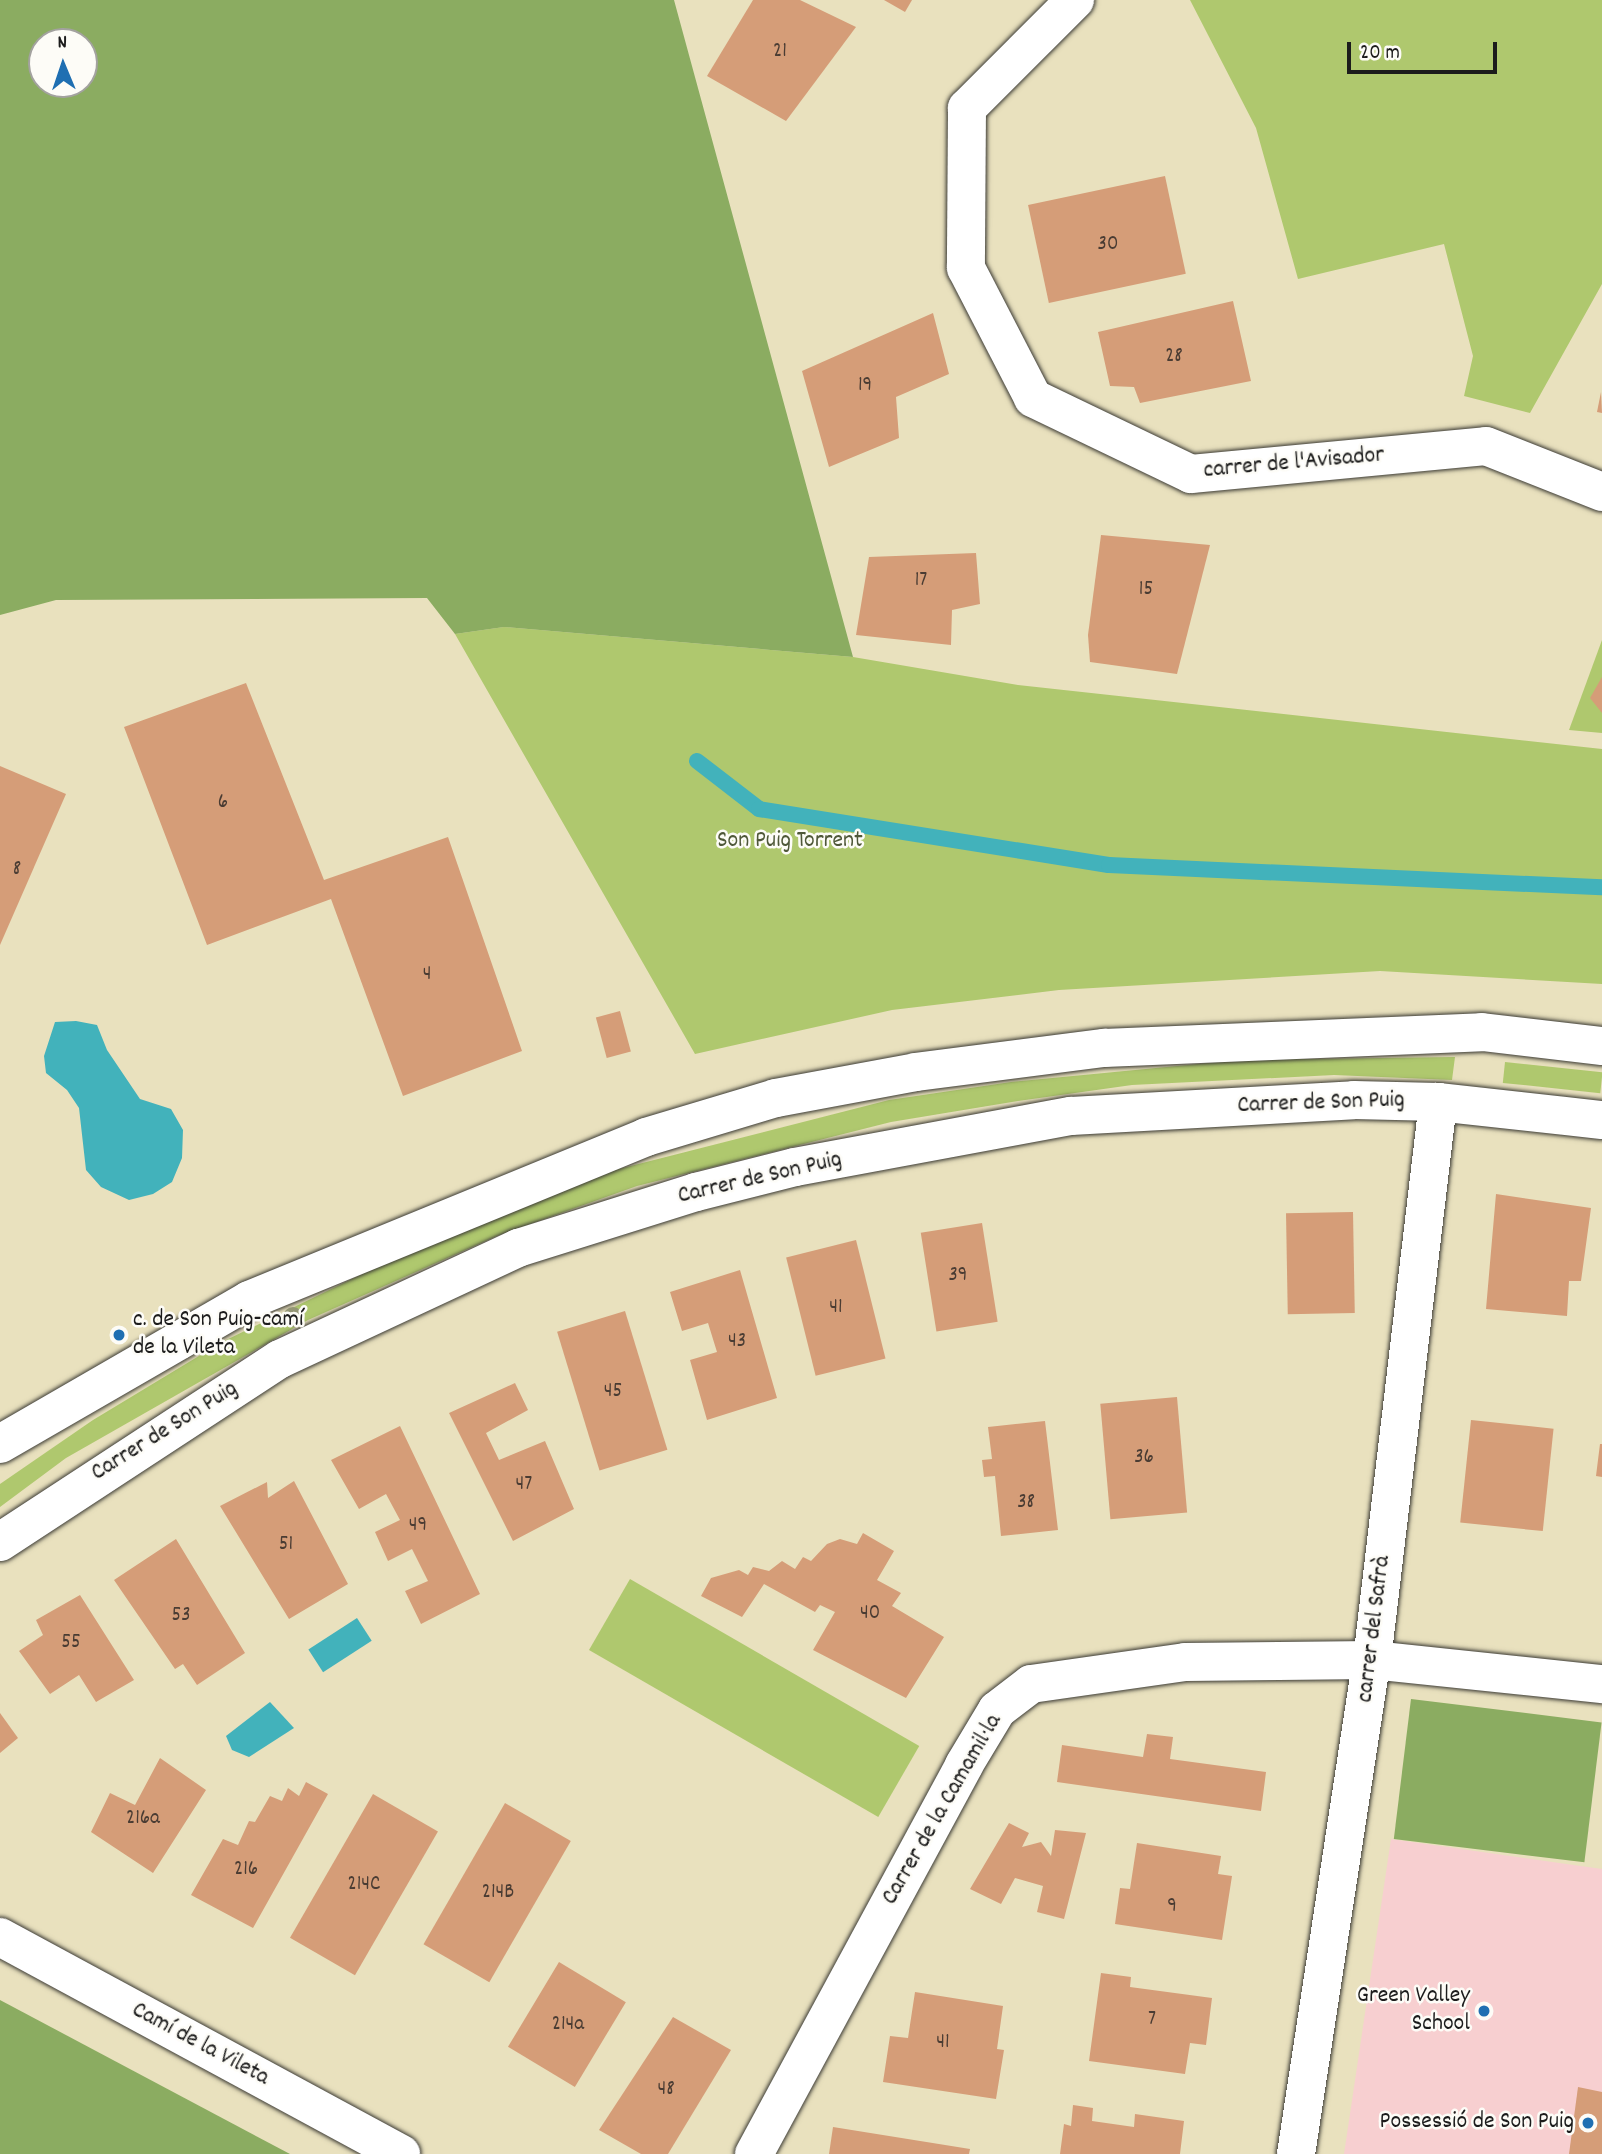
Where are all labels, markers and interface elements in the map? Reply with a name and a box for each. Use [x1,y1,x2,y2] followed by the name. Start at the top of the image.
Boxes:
[28,28,98,98] north arrow
[1350,28,1500,72] scale bar
[57,30,67,57] text: N
[773,39,787,65] house number: 21
[1360,39,1400,69] text: 20 m
[1098,232,1118,258] house number: 30
[1165,344,1183,370] house number: 28
[858,373,872,399] house number: 19
[1203,442,1385,486] street label: carrer de l'Avisador
[915,568,927,594] house number: 17
[1139,577,1153,603] house number: 15
[218,790,228,816] house number: 6
[717,828,863,856] park label: Son Puig Torrent
[13,857,21,883] house number: 8
[423,962,431,988] house number: 4
[1237,1087,1405,1121] street label: Carrer de Son Puig
[675,1146,845,1212] street label: Carrer de Son Puig
[949,1263,967,1289] house number: 39
[829,1295,843,1321] house number: 41
[133,1307,303,1363] place label: c. de Son Puig-camí de la Vileta
[111,1327,127,1343] marker: c. de Son Puig-camí de la Vileta
[728,1329,746,1355] house number: 43
[86,1375,244,1489] street label: Carrer de Son Puig
[604,1379,622,1405] house number: 45
[1134,1445,1154,1471] house number: 36
[516,1472,532,1498] house number: 47
[1017,1490,1035,1516] house number: 38
[409,1513,427,1539] house number: 49
[279,1532,293,1558] house number: 51
[1352,1554,1398,1704] street label: carrer del Safrà
[860,1601,880,1627] house number: 40
[171,1603,191,1629] house number: 53
[61,1630,81,1656] house number: 55
[877,1709,1009,1911] street label: Carrer de la Camamil·la
[126,1806,160,1832] house number: 216a
[234,1857,258,1883] house number: 216
[348,1872,380,1898] house number: 214C
[482,1880,514,1906] house number: 214B
[1167,1894,1177,1920] house number: 9
[1357,1983,1470,2039] place label: Green Valley School
[126,1997,274,2093] street label: Camí de la Vileta
[1476,2003,1492,2019] marker: Green Valley School
[1148,2007,1156,2033] house number: 7
[552,2012,584,2038] house number: 214a
[936,2030,950,2056] house number: 41
[657,2077,675,2103] house number: 48
[1380,2109,1574,2137] place label: Possessió de Son Puig
[1580,2115,1596,2131] marker: Possessió de Son Puig

